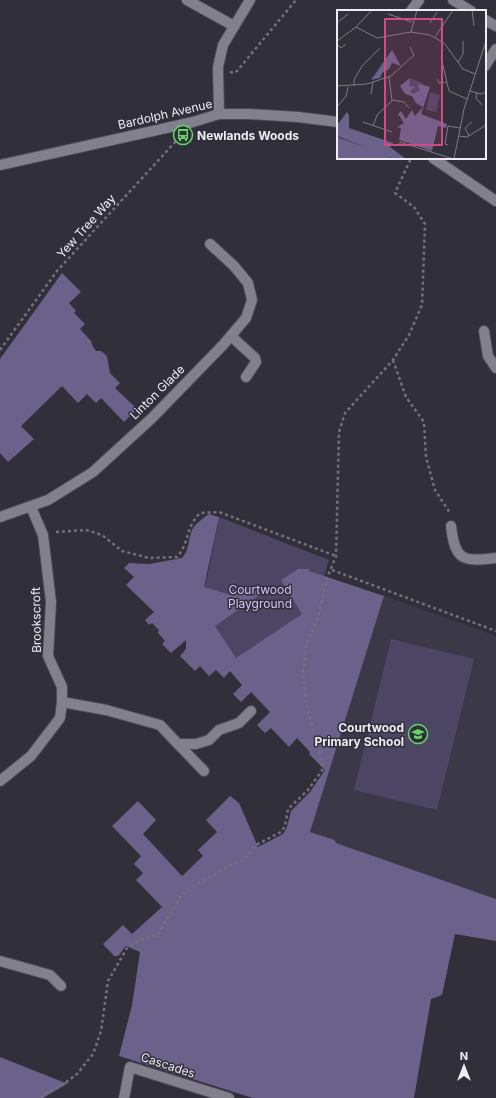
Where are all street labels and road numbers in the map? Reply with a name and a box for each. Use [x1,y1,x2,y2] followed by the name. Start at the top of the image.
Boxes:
[116,96,214,132] street label: Bardolph Avenue
[53,191,119,261] street label: Yew Tree Way
[127,362,187,422] street label: Linton Glade
[28,587,44,653] street label: Brookscroft
[139,1049,197,1081] street label: Cascades

